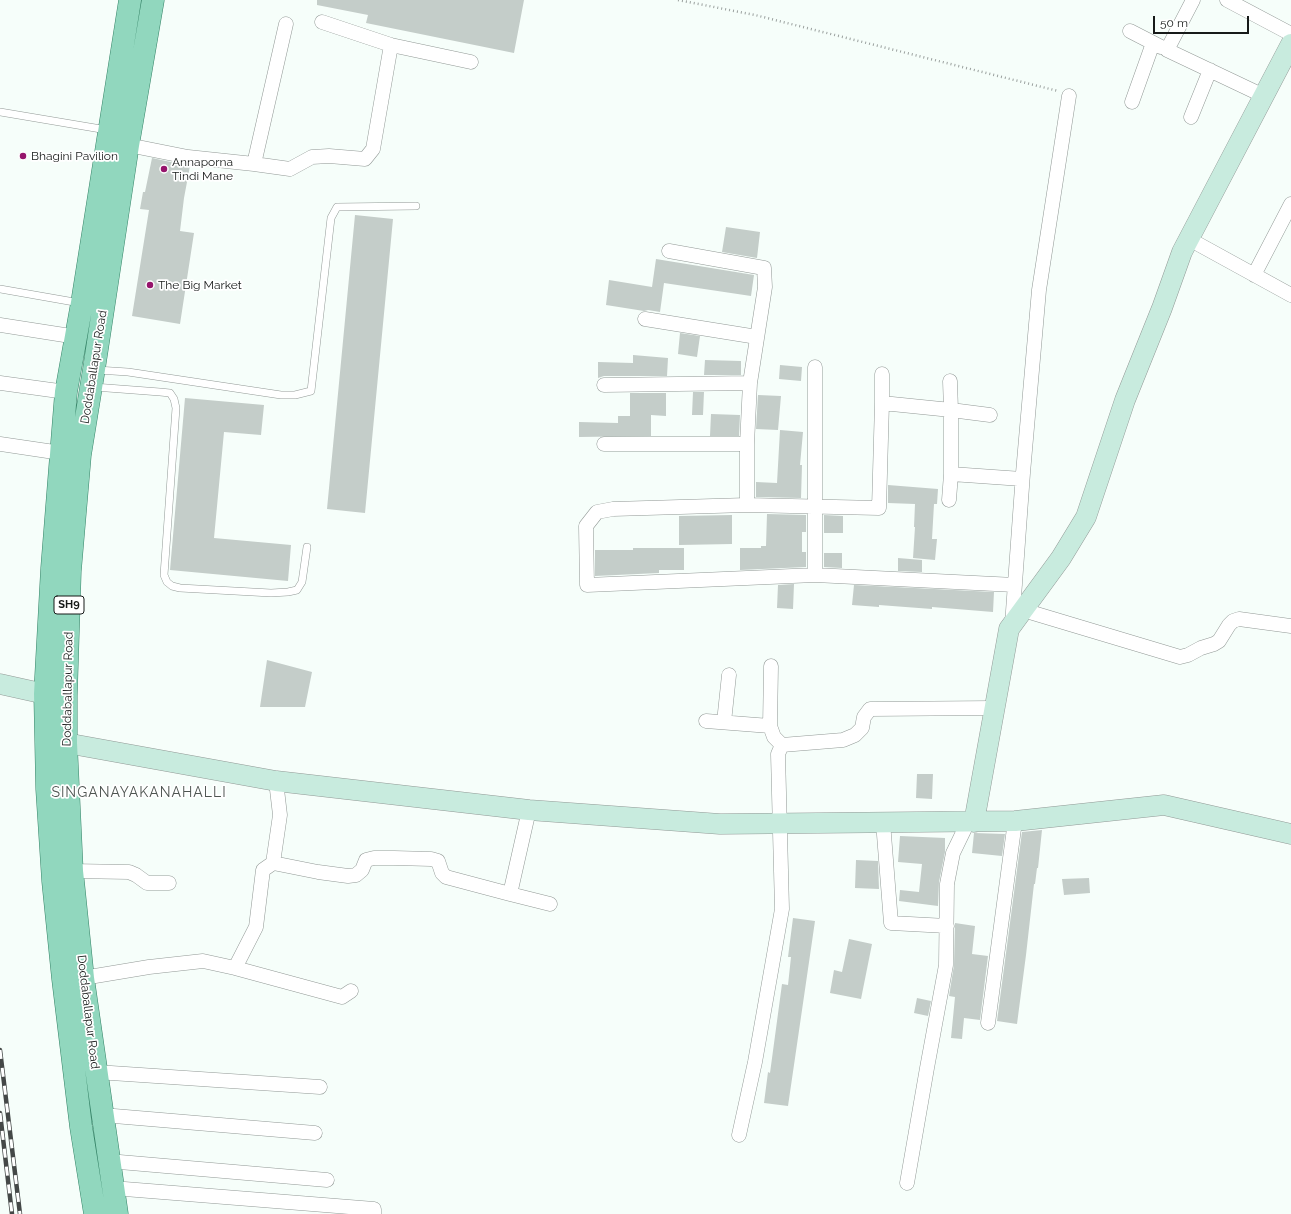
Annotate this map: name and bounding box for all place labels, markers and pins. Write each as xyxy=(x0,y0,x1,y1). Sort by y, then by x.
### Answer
place label: Bhagini Pavilion xyxy=(31,149,118,163)
marker: Bhagini Pavilion xyxy=(18,151,28,161)
place label: Annaporna Tindi Mane xyxy=(172,155,233,183)
marker: Annaporna Tindi Mane xyxy=(159,164,169,174)
place label: The Big Market xyxy=(158,278,242,292)
marker: The Big Market xyxy=(145,280,155,290)

